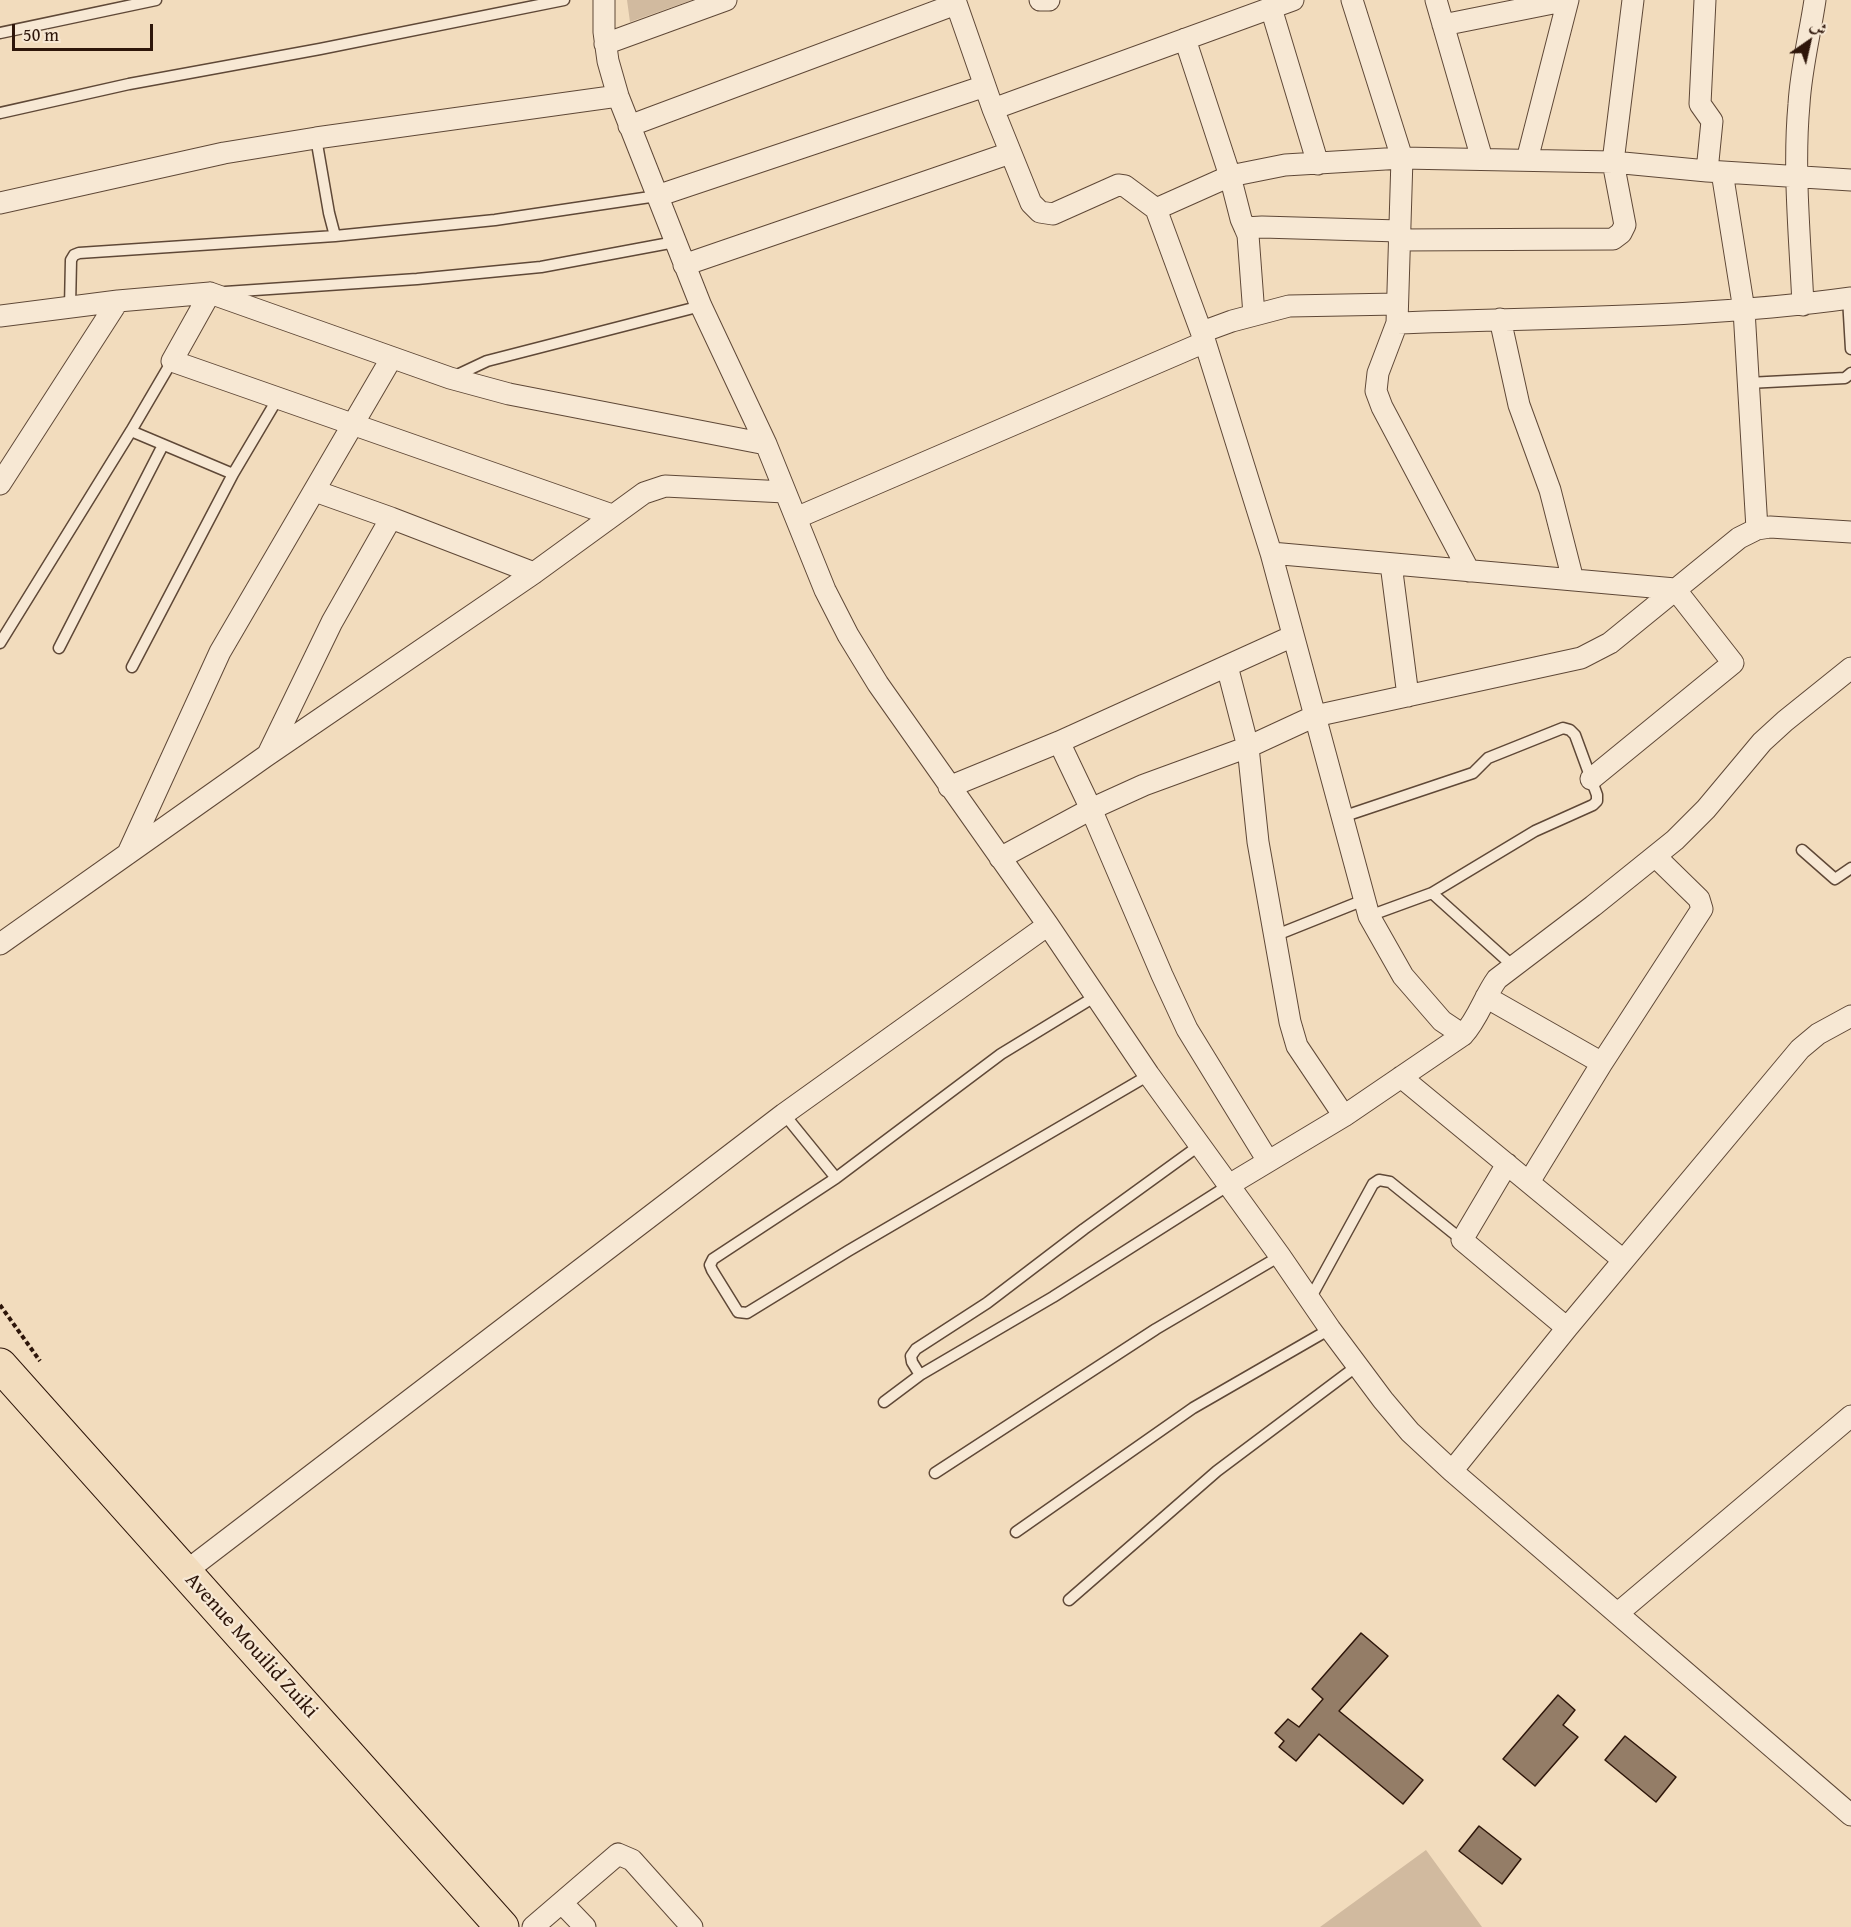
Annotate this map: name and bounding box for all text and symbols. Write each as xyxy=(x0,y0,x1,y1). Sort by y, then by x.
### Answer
scale bar xyxy=(15,12,156,50)
north arrow xyxy=(1779,12,1839,72)
text: ش xyxy=(1806,13,1832,41)
text: 50 m xyxy=(23,21,59,48)
street label: Avenue Mouilid Zuiki xyxy=(179,1568,323,1724)

